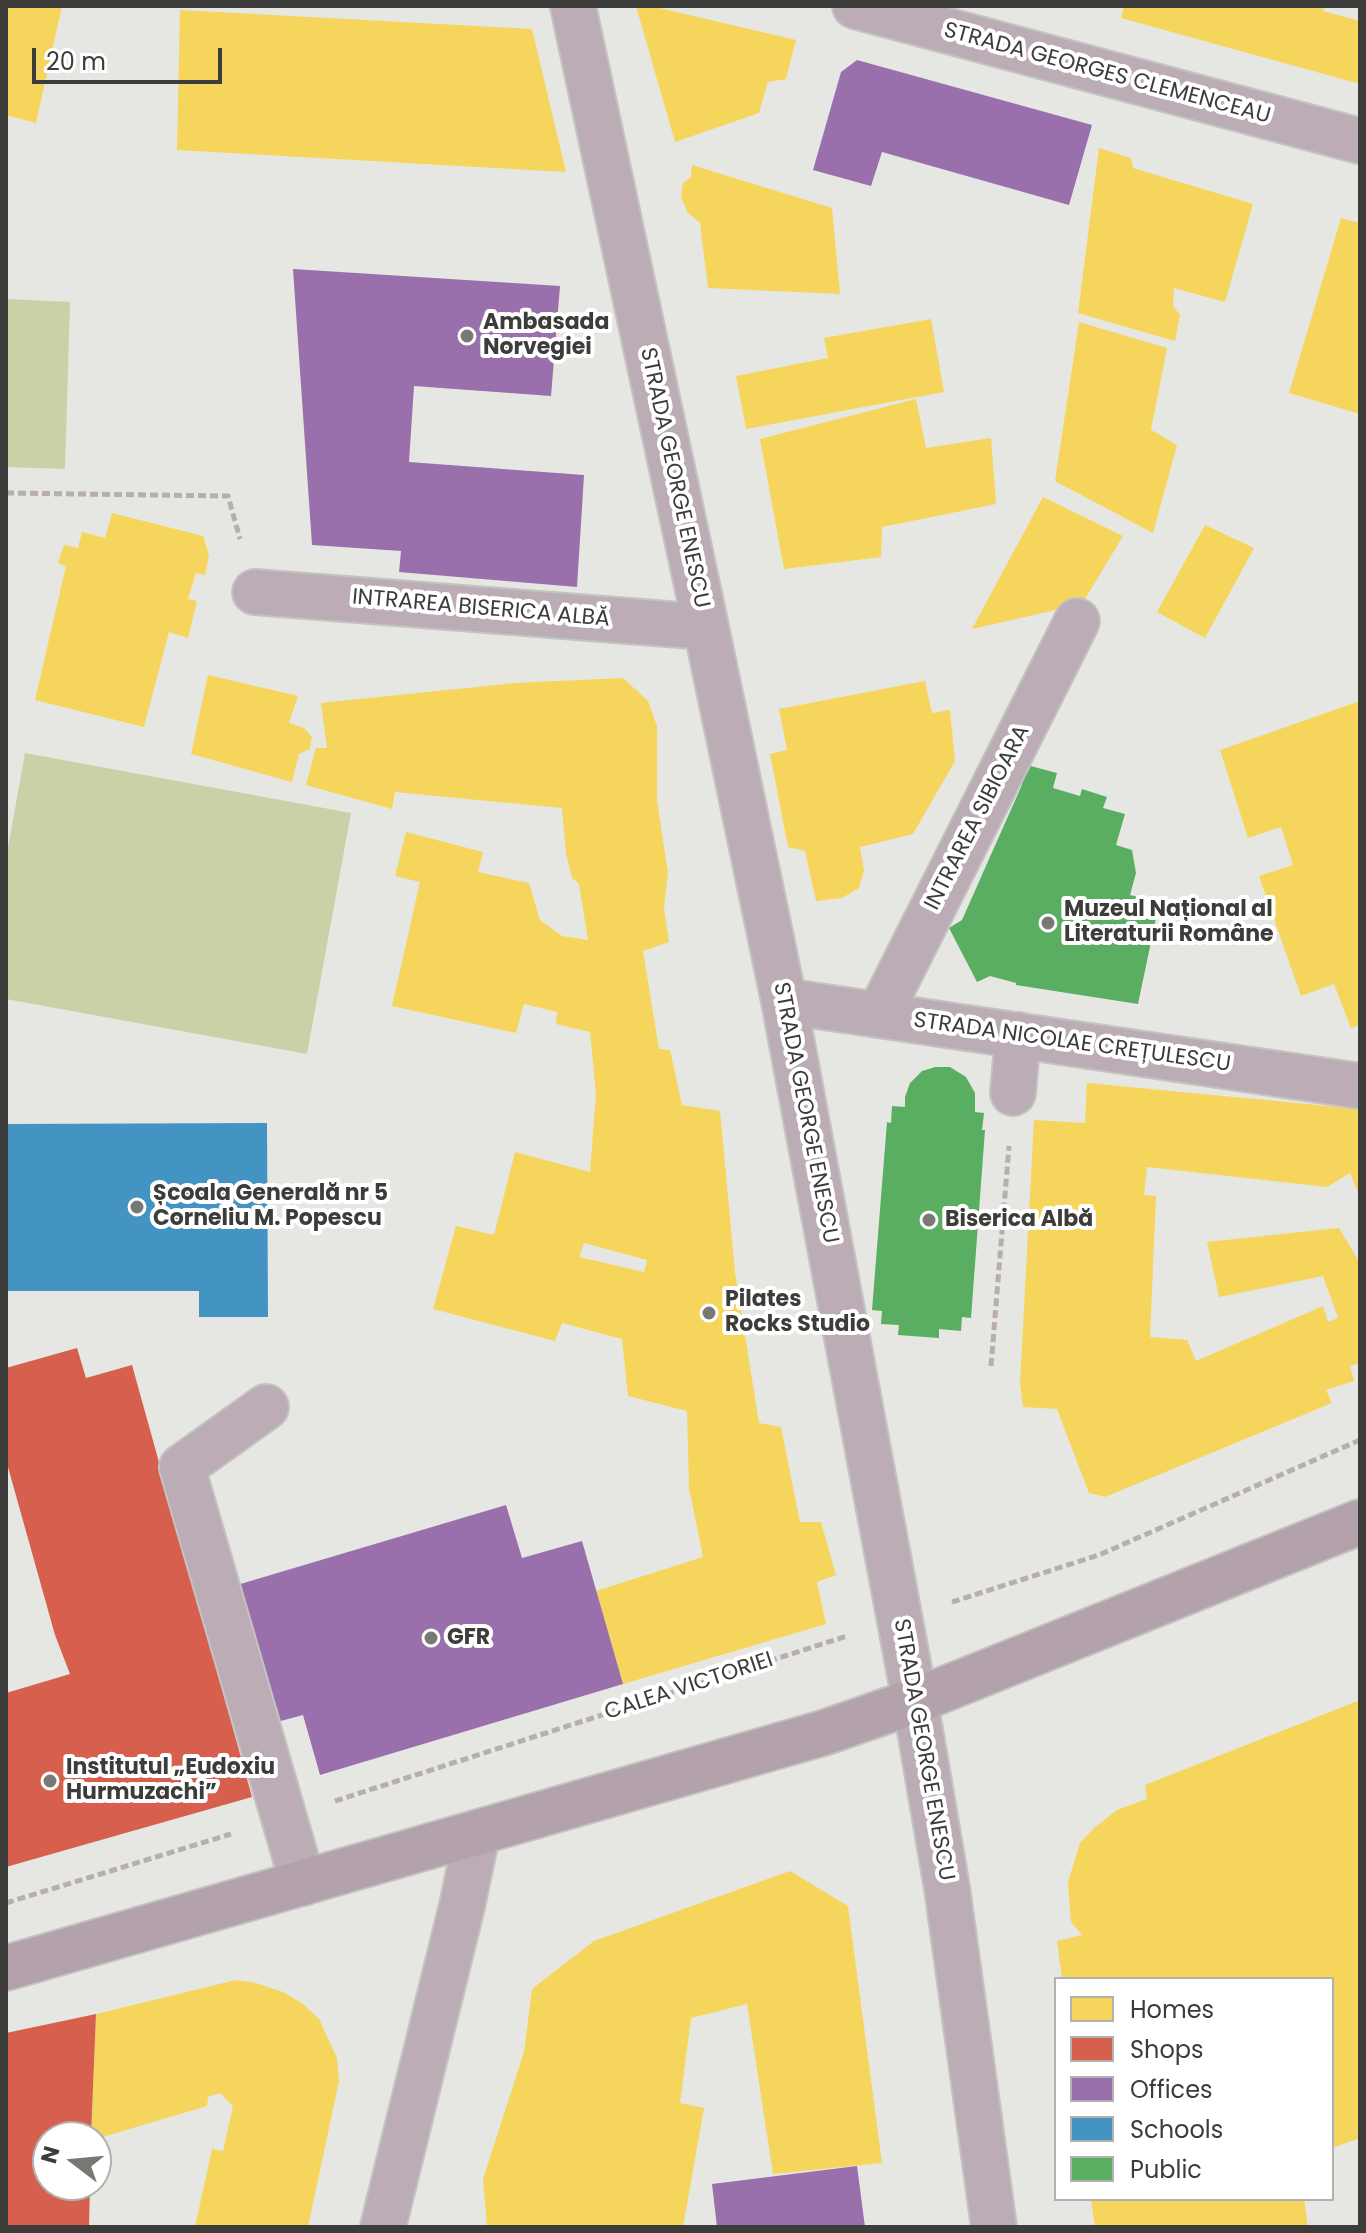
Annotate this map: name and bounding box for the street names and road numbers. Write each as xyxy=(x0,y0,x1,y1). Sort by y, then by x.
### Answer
street label: STRADA GEORGES CLEMENCEAU xyxy=(941,18,1273,130)
street label: STRADA GEORGE ENESCU xyxy=(633,345,715,611)
street label: INTRAREA BISERICA ALBĂ xyxy=(351,585,611,633)
street label: INTRAREA SIBIOARA xyxy=(920,721,1036,915)
street label: STRADA GEORGE ENESCU xyxy=(767,980,843,1246)
street label: STRADA NICOLAE CREȚULESCU xyxy=(912,1008,1232,1078)
street label: STRADA GEORGE ENESCU xyxy=(887,1617,959,1883)
street label: CALEA VICTORIEI xyxy=(602,1647,776,1727)

